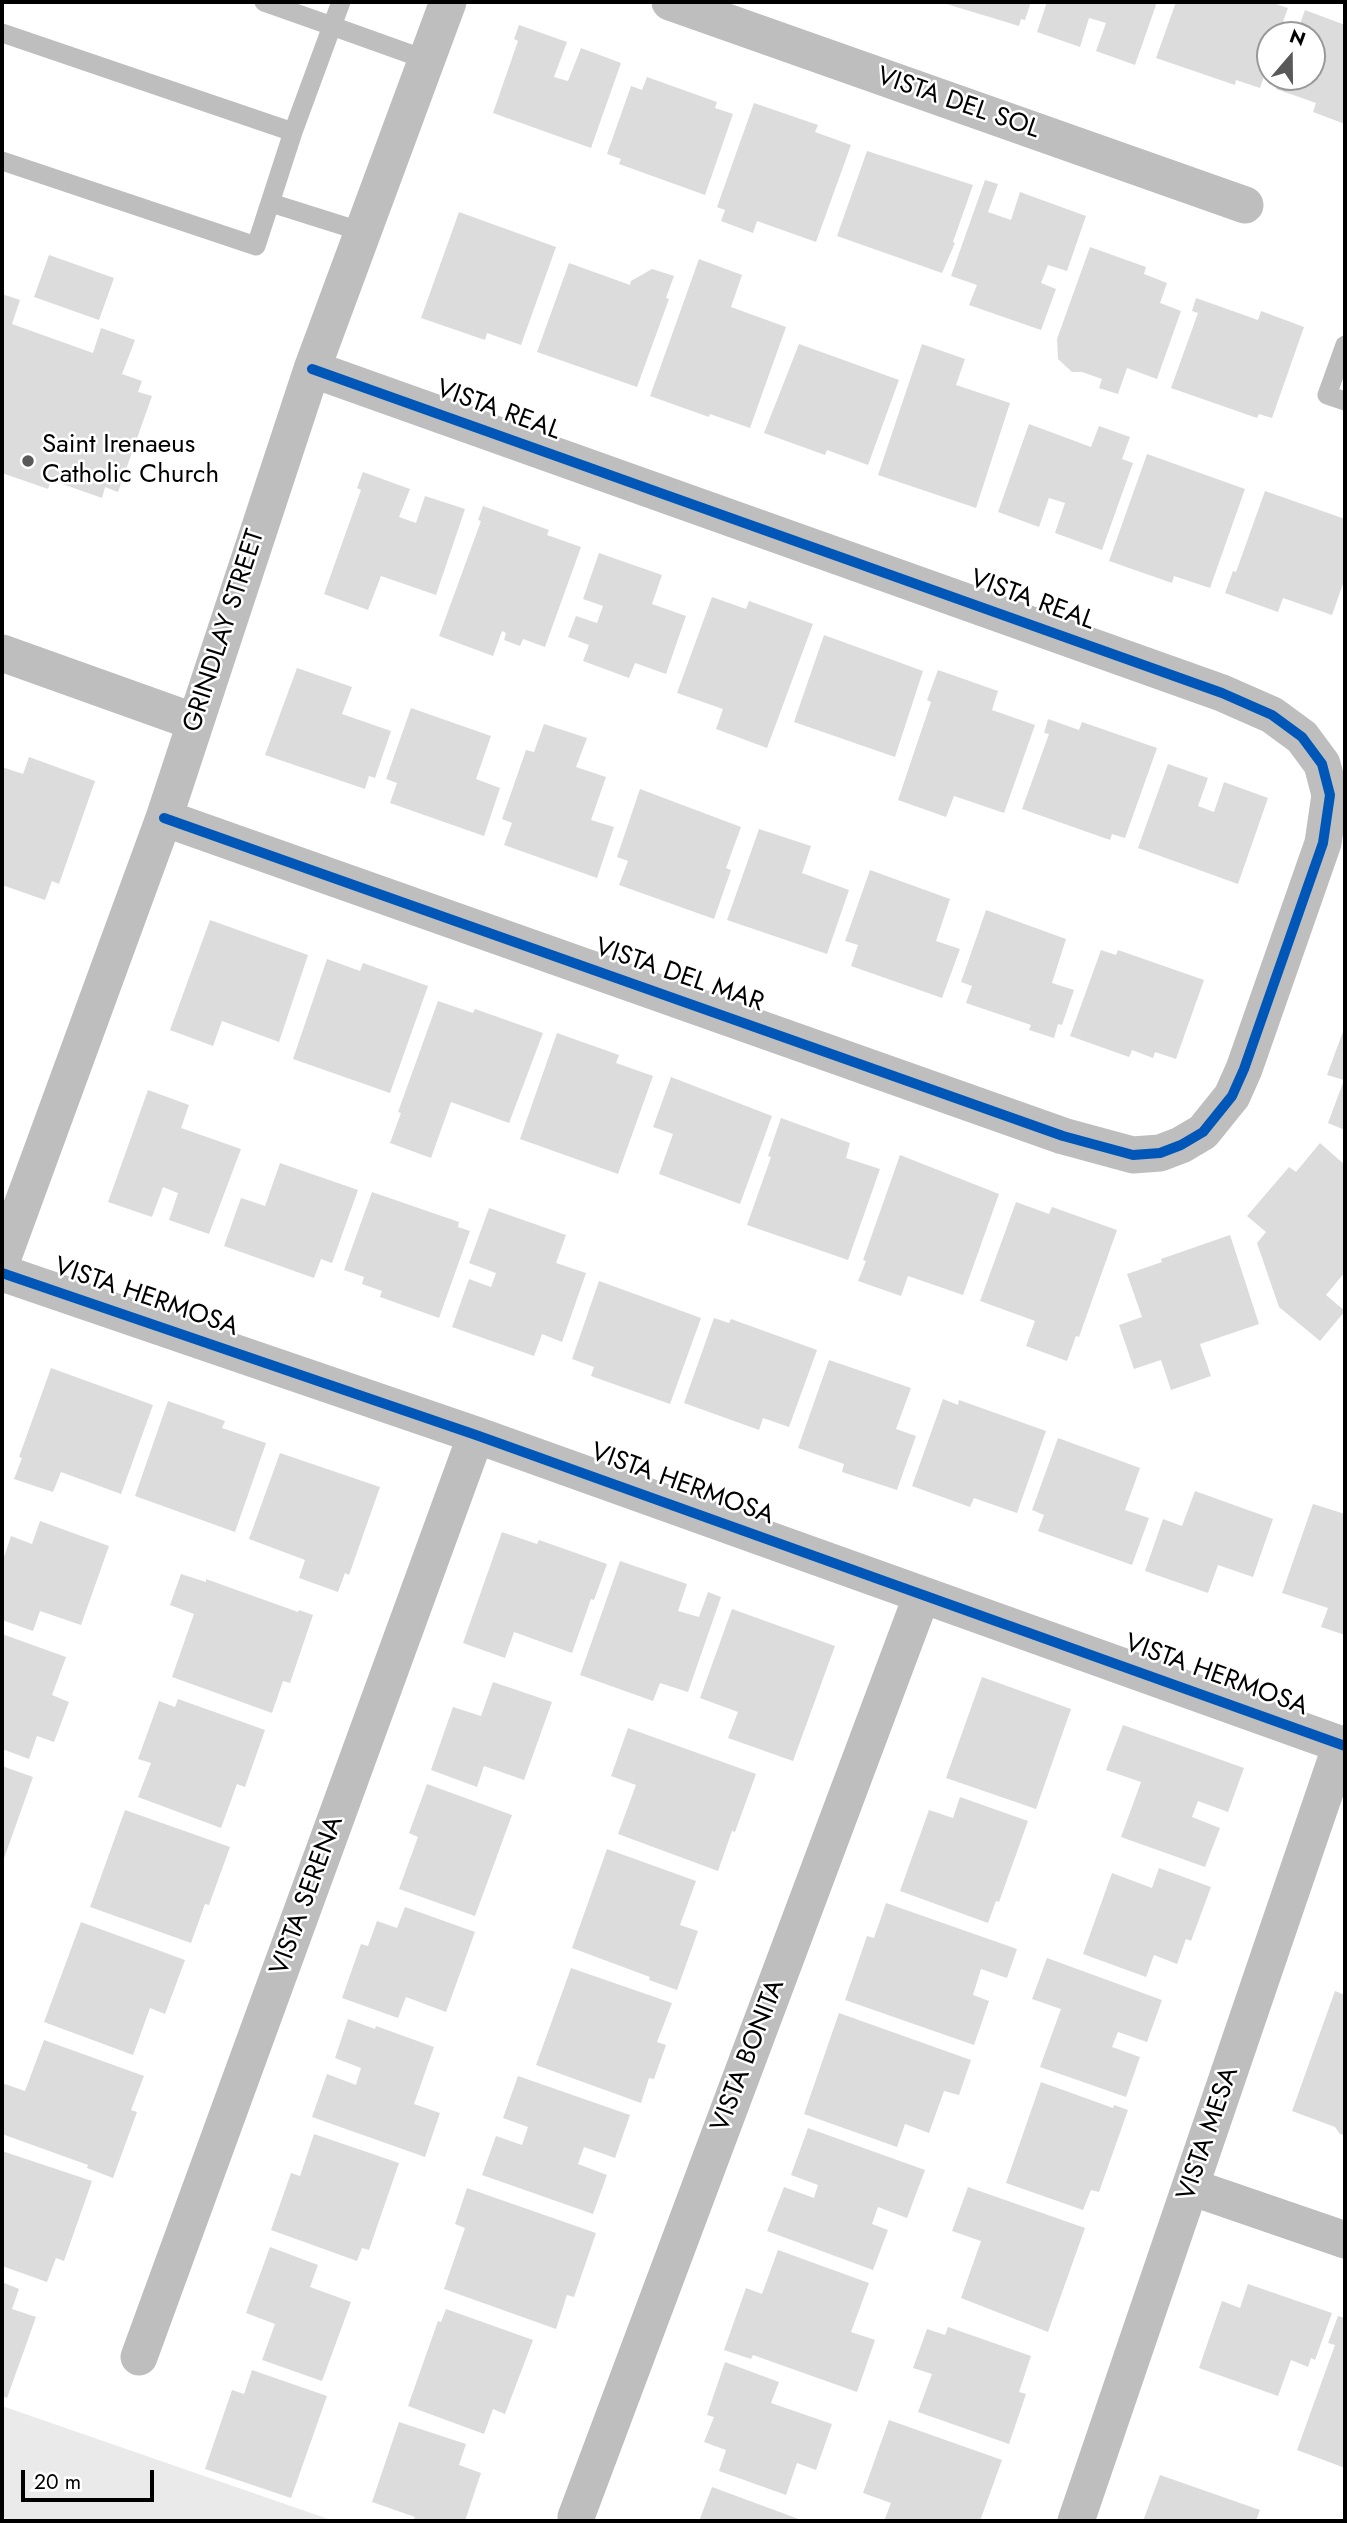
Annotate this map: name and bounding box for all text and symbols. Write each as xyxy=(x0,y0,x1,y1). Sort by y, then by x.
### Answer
north arrow xyxy=(1256,21,1326,91)
text: N xyxy=(1286,22,1309,53)
street label: VISTA DEL SOL xyxy=(872,62,1044,146)
street label: VISTA REAL xyxy=(432,374,564,448)
place label: Saint Irenaeus Catholic Church xyxy=(42,430,219,492)
marker: Saint Irenaeus Catholic Church xyxy=(20,453,36,469)
street label: GRINDLAY STREET xyxy=(178,526,272,736)
street label: VISTA REAL xyxy=(966,564,1098,638)
street label: VISTA DEL MAR xyxy=(590,933,768,1019)
street label: VISTA HERMOSA xyxy=(50,1252,242,1344)
street label: VISTA HERMOSA xyxy=(586,1437,778,1533)
street label: VISTA HERMOSA xyxy=(1120,1628,1312,1724)
street label: VISTA SERENA xyxy=(265,1812,351,1980)
street label: VISTA BONITA xyxy=(706,1976,792,2136)
street label: VISTA MESA xyxy=(1172,2063,1246,2205)
scale bar xyxy=(24,2456,158,2500)
text: 20 m xyxy=(34,2467,81,2497)

